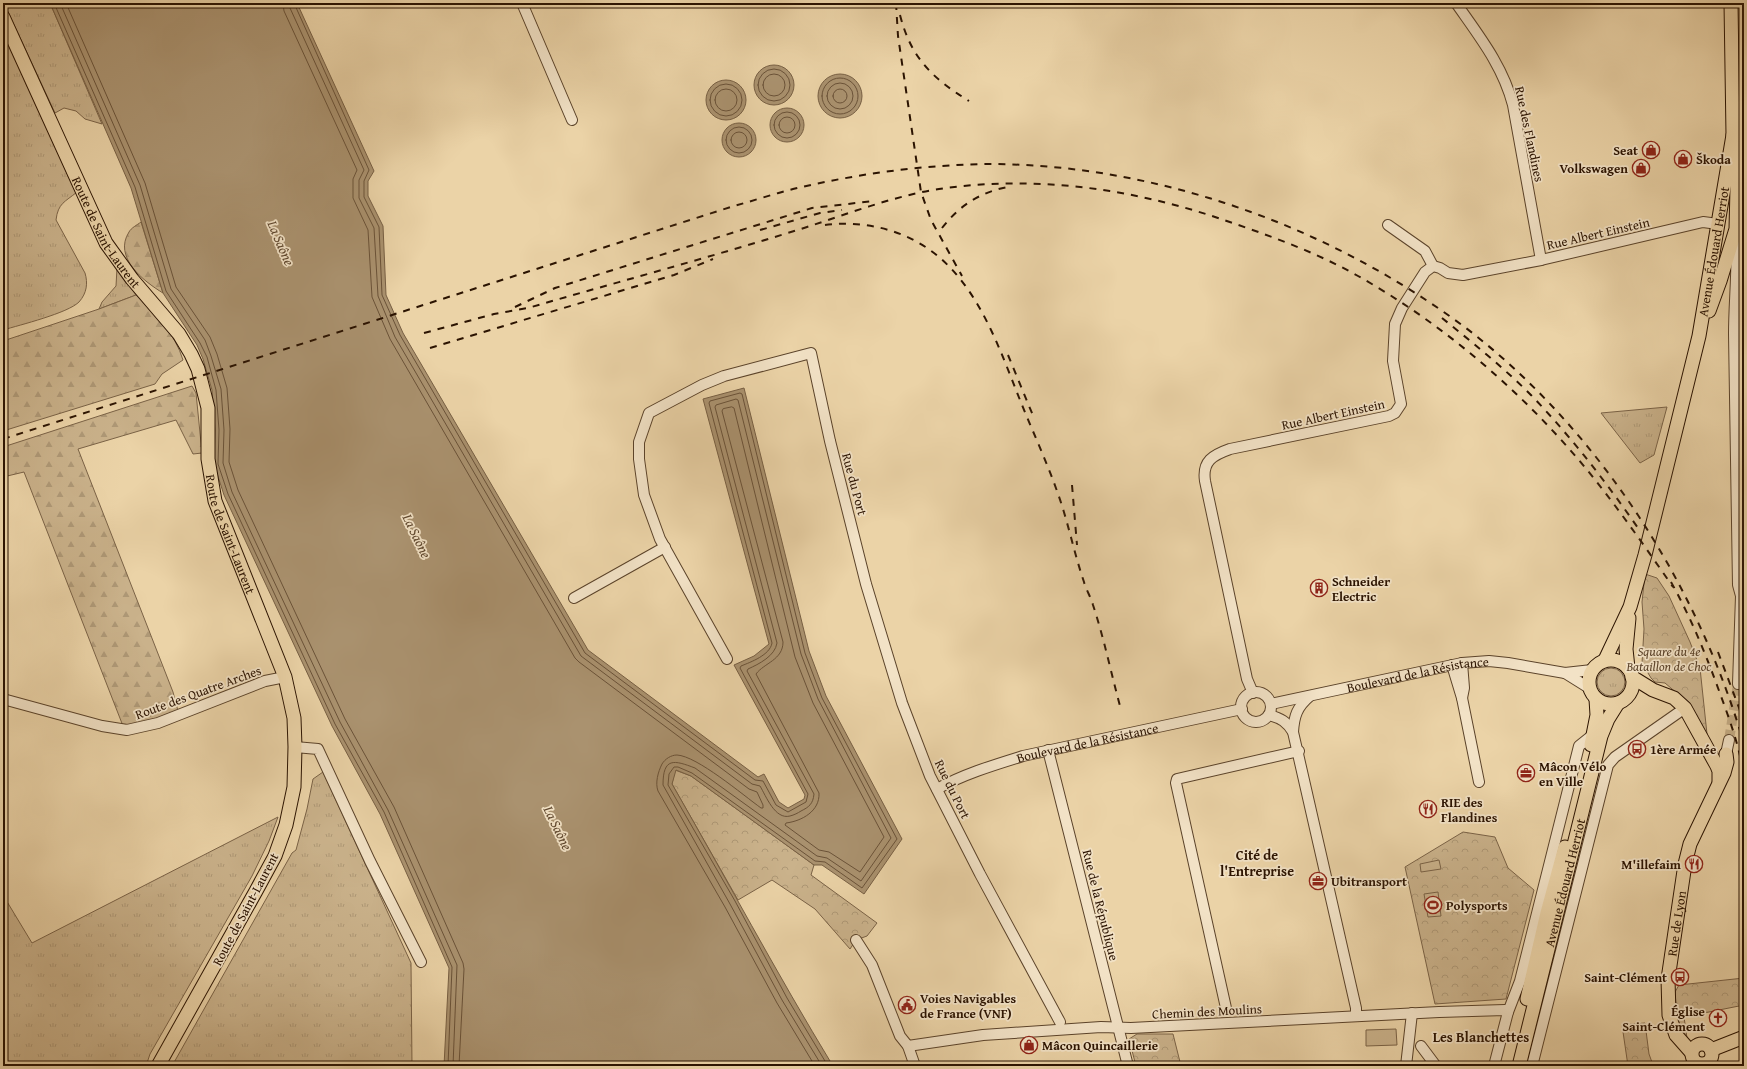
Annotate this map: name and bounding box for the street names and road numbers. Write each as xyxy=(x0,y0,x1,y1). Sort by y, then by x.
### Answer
street label: Rue des Flandines xyxy=(1510,85,1549,184)
street label: Route de Saint-Laurent xyxy=(67,173,145,293)
street label: Avenue Édouard Herriot xyxy=(1693,185,1734,318)
street label: Rue Albert Einstein xyxy=(1545,212,1652,255)
street label: Rue Albert Einstein xyxy=(1280,394,1387,435)
street label: Rue du Port xyxy=(837,451,872,518)
street label: Route de Saint-Laurent xyxy=(201,473,260,597)
street label: Boulevard de la Résistance xyxy=(1345,652,1490,697)
street label: Route des Quatre Arches xyxy=(133,661,264,724)
street label: Boulevard de la Résistance xyxy=(1014,718,1160,767)
street label: Rue du Port xyxy=(930,756,975,822)
street label: Avenue Édouard Herriot xyxy=(1540,816,1590,949)
street label: Rue de la République xyxy=(1078,848,1123,963)
street label: Route de Saint-Laurent xyxy=(208,849,284,969)
street label: Rue de Lyon xyxy=(1662,889,1691,958)
street label: Chemin des Moulins xyxy=(1152,999,1262,1024)

